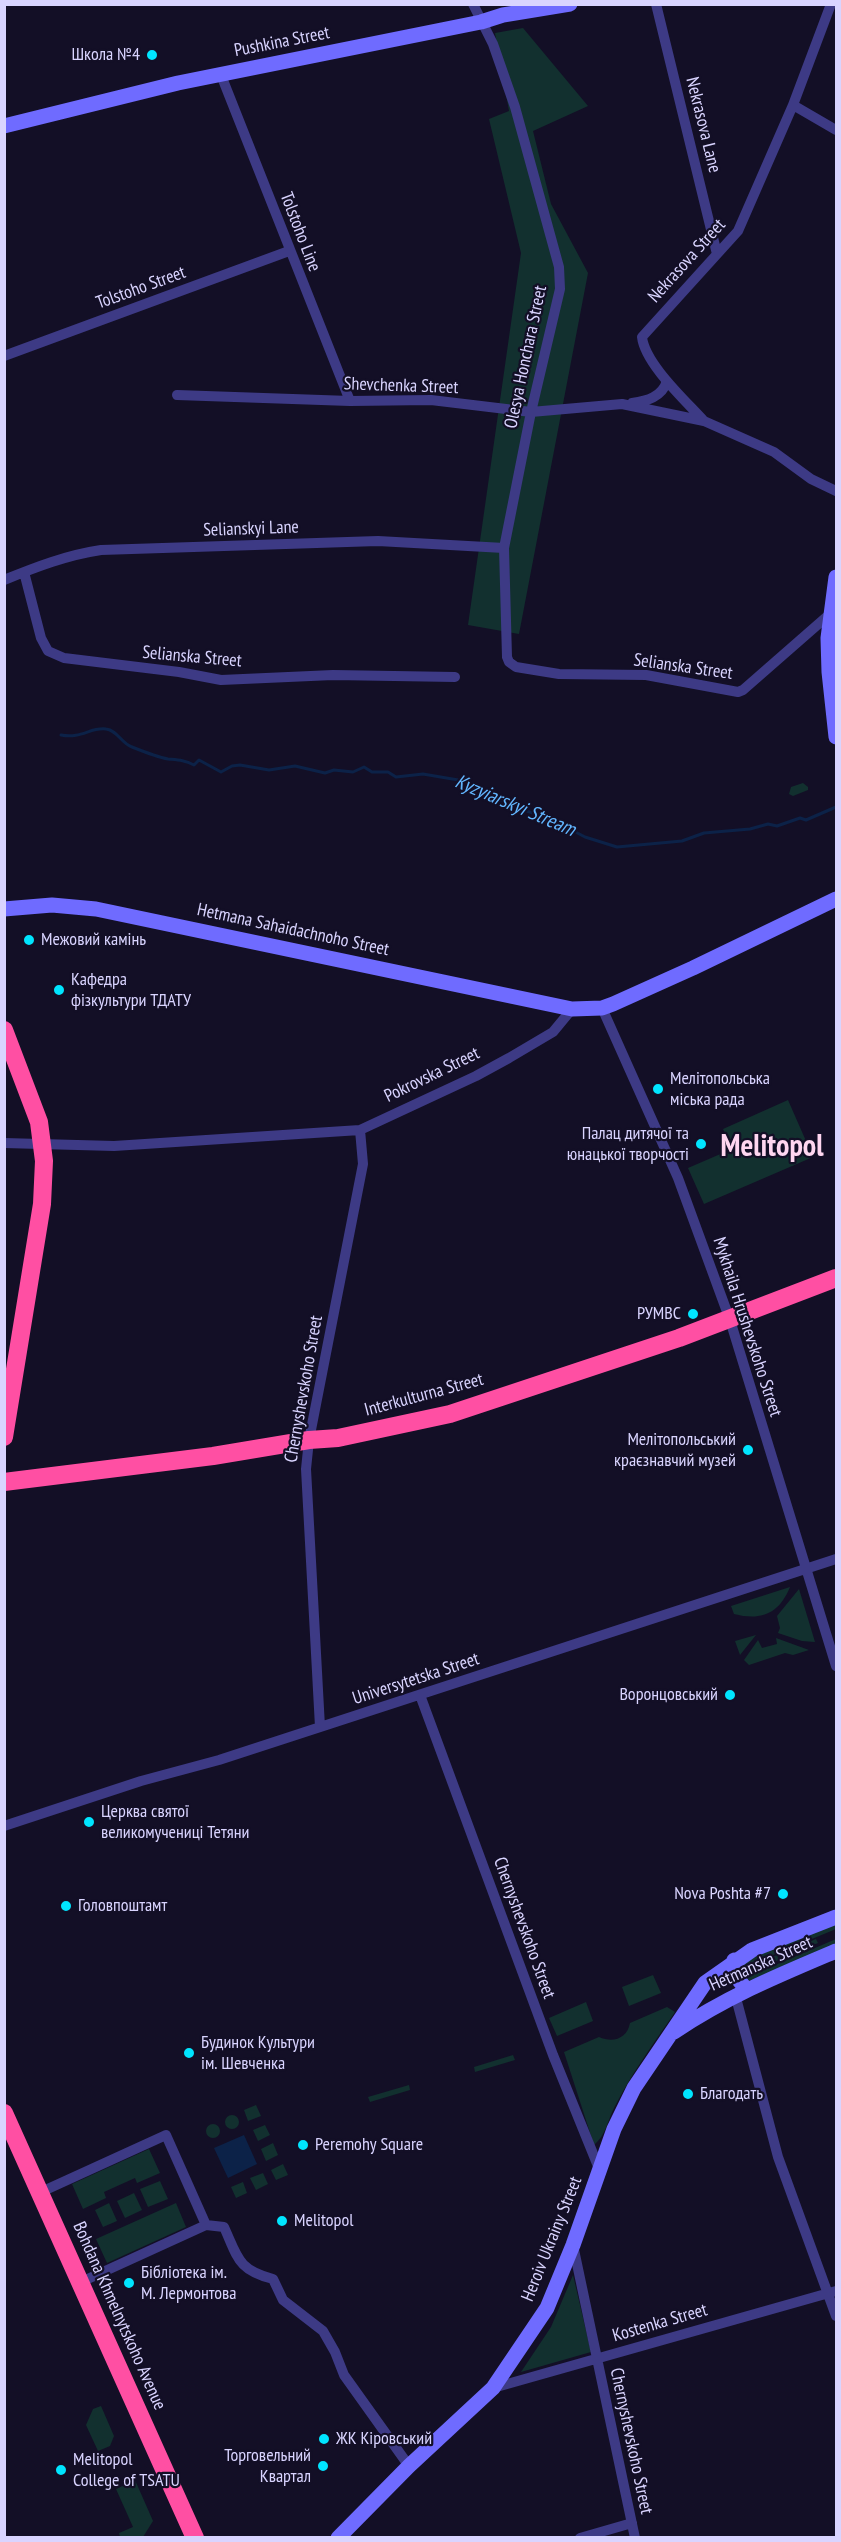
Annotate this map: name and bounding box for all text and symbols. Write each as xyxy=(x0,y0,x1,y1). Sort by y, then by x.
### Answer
street label: Pushkina Street xyxy=(233,22,331,62)
place label: Школа №4 xyxy=(72,44,140,66)
marker: Школа №4 xyxy=(145,48,159,62)
street label: Nekrasova Lane xyxy=(681,75,725,175)
street label: Tolstoho Line xyxy=(275,189,325,275)
street label: Nekrasova Street xyxy=(644,215,730,307)
street label: Tolstoho Street xyxy=(93,262,189,314)
street label: Olesya Honchara Street xyxy=(500,284,552,430)
street label: Shevchenka Street xyxy=(343,373,459,399)
street label: Selianskyi Lane xyxy=(203,517,299,541)
street label: Selianska Street xyxy=(141,642,243,672)
street label: Selianska Street xyxy=(632,649,734,685)
water label: Kyzyiarskyi Stream xyxy=(451,770,579,842)
street label: Hetmana Sahaidachnoho Street xyxy=(195,899,391,961)
place label: Межовий камінь xyxy=(41,929,146,951)
marker: Межовий камінь xyxy=(22,933,36,947)
place label: Кафедра фізкультури ТДАТУ xyxy=(71,969,191,1012)
marker: Кафедра фізкультури ТДАТУ xyxy=(52,983,66,997)
street label: Pokrovska Street xyxy=(381,1043,483,1107)
place label: Мелітопольська міська рада xyxy=(670,1068,770,1110)
marker: Мелітопольська міська рада xyxy=(651,1082,665,1096)
place label: Палац дитячої та юнацької творчості xyxy=(567,1123,689,1166)
district label: Melitopol xyxy=(721,1129,823,1165)
marker: Палац дитячої та юнацької творчості xyxy=(694,1137,708,1151)
street label: Mykhaila Hrushevskoho Street xyxy=(708,1235,786,1419)
place label: РУМВC xyxy=(637,1303,681,1325)
marker: РУМВC xyxy=(686,1307,700,1321)
street label: Chernyshevskoho Street xyxy=(280,1314,328,1464)
street label: Interkulturna Street xyxy=(362,1369,486,1421)
place label: Мелітопольський краєзнавчий музей xyxy=(614,1429,736,1472)
marker: Мелітопольський краєзнавчий музей xyxy=(741,1443,755,1457)
street label: Universytetska Street xyxy=(350,1648,482,1710)
place label: Воронцовський xyxy=(619,1684,718,1706)
marker: Воронцовський xyxy=(723,1688,737,1702)
place label: Церква святої великомучениці Тетяни xyxy=(101,1801,249,1844)
marker: Церква святої великомучениці Тетяни xyxy=(82,1815,96,1829)
street label: Chernyshevskoho Street xyxy=(488,1854,560,2002)
place label: Nova Poshta #7 xyxy=(674,1883,771,1905)
marker: Nova Poshta #7 xyxy=(776,1887,790,1901)
place label: Головпоштамт xyxy=(78,1895,167,1917)
marker: Головпоштамт xyxy=(59,1899,73,1913)
street label: Hetmanska Street xyxy=(706,1932,816,1996)
place label: Будинок Культури ім. Шевченка xyxy=(201,2032,315,2074)
marker: Будинок Культури ім. Шевченка xyxy=(182,2046,196,2060)
place label: Благодать xyxy=(700,2083,763,2105)
marker: Благодать xyxy=(681,2087,695,2101)
place label: Peremohy Square xyxy=(315,2134,423,2156)
marker: Peremohy Square xyxy=(296,2138,310,2152)
street label: Heroiv Ukrainy Street xyxy=(517,2173,587,2305)
place label: Melitopol xyxy=(294,2210,353,2232)
marker: Melitopol xyxy=(275,2214,289,2228)
street label: Bohdana Khmelnytskoho Avenue xyxy=(68,2219,170,2413)
place label: Бібліотека ім. М. Лермонтова xyxy=(141,2262,237,2304)
marker: Бібліотека ім. М. Лермонтова xyxy=(122,2276,136,2290)
street label: Kostenka Street xyxy=(610,2299,710,2347)
street label: Chernyshevskoho Street xyxy=(605,2366,657,2516)
place label: ЖК Кіровський xyxy=(336,2428,432,2450)
marker: ЖК Кіровський xyxy=(317,2432,331,2446)
place label: Торговельний Квартал xyxy=(224,2445,311,2488)
place label: Melitopol College of TSATU xyxy=(73,2449,180,2492)
marker: Торговельний Квартал xyxy=(316,2459,330,2473)
marker: Melitopol College of TSATU xyxy=(54,2463,68,2477)

